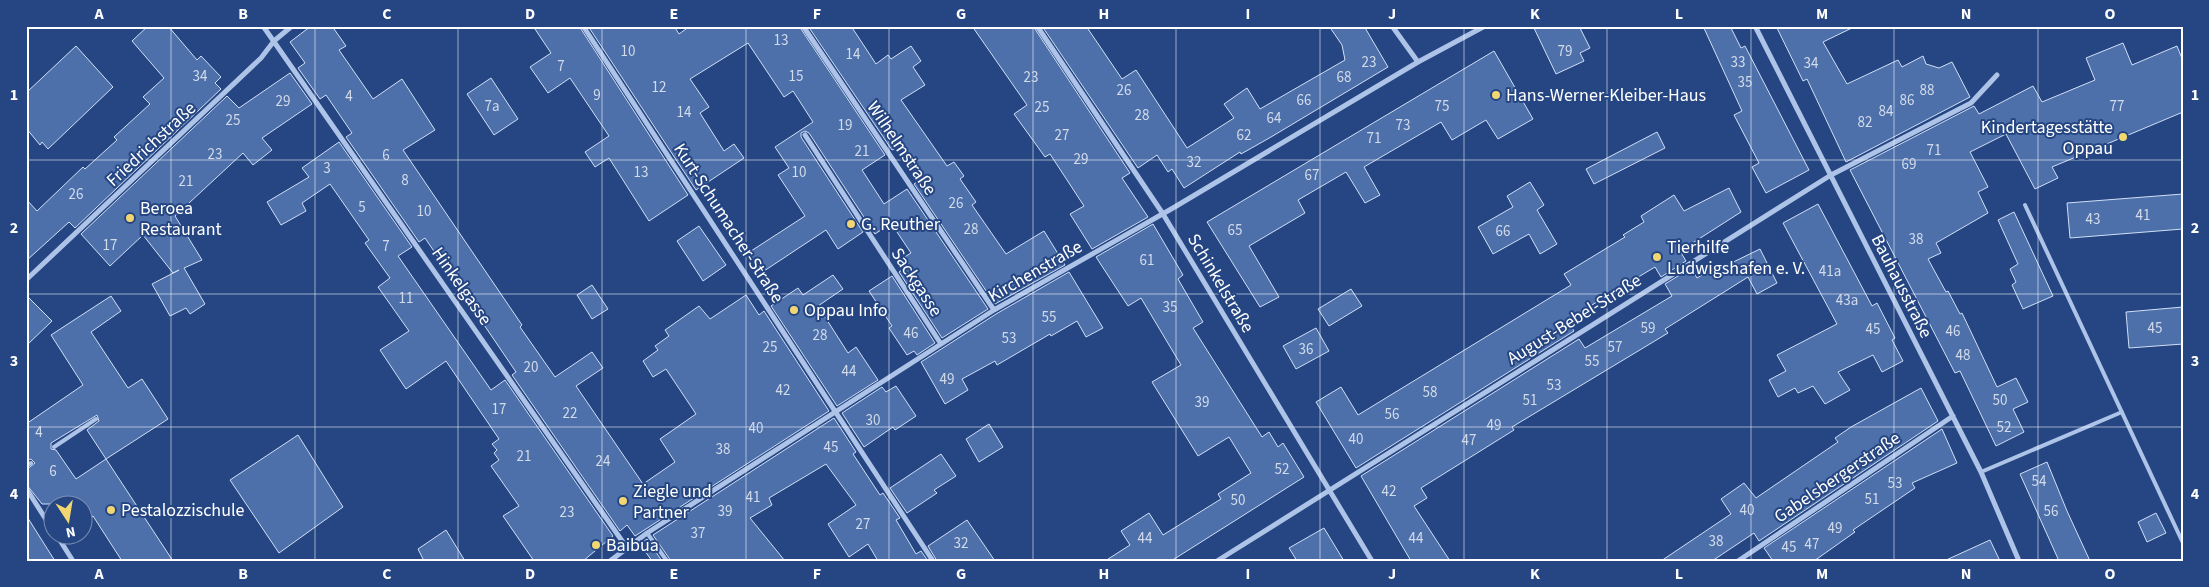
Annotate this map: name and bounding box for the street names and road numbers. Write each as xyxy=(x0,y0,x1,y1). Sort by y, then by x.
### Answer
street label: Friedrichstraße xyxy=(101,96,202,192)
street label: Wilhelmstraße xyxy=(861,96,942,200)
street label: Kurt-Schumacher-Straße xyxy=(667,138,790,308)
street label: Schinkelstraße xyxy=(1181,229,1260,338)
street label: Bauhausstraße xyxy=(1865,230,1938,342)
street label: Kirchenstraße xyxy=(983,234,1087,309)
street label: Hinkelgasse xyxy=(426,242,498,330)
street label: Sackgasse xyxy=(885,243,948,322)
street label: August-Bebel-Straße xyxy=(1502,268,1646,371)
street label: Gabelsbergerstraße xyxy=(1769,426,1905,529)

